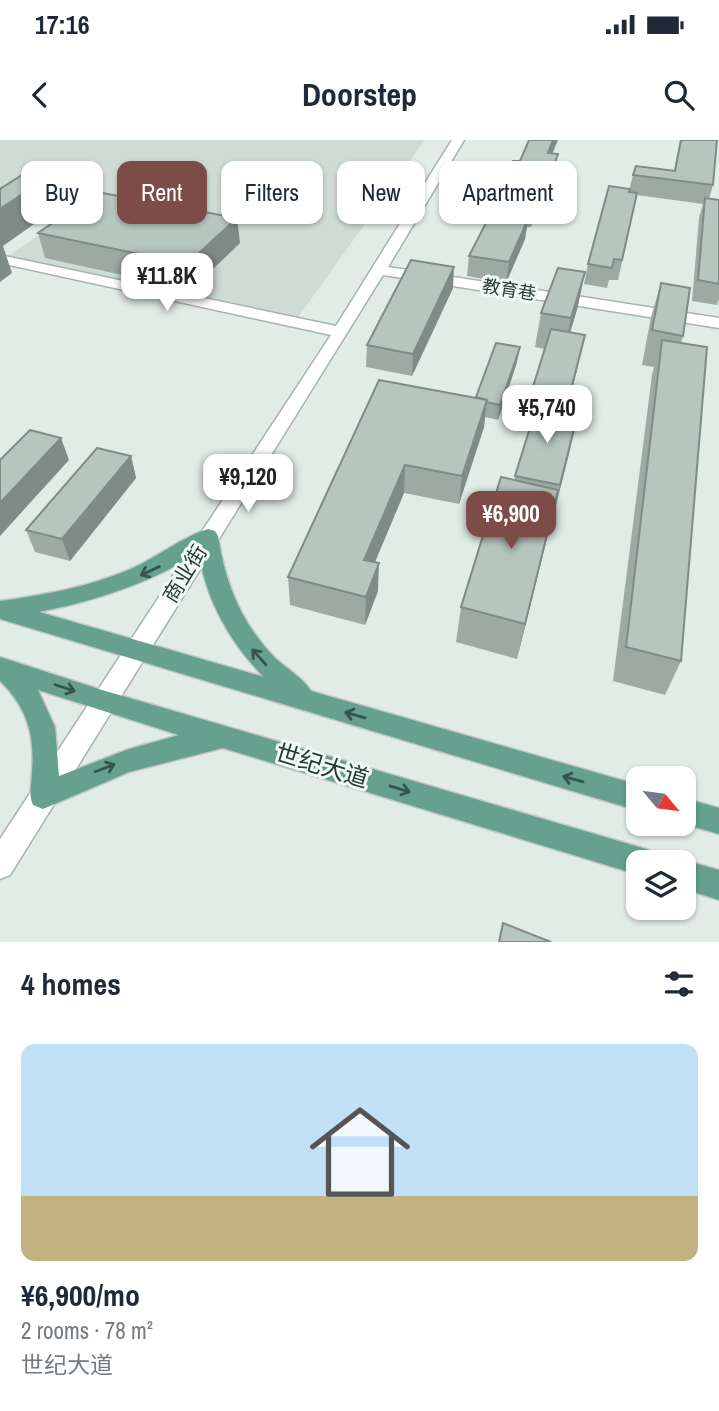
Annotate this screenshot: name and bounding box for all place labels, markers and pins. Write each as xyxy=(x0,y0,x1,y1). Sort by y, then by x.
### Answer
pin: ¥11.8K xyxy=(110,254,224,313)
pin: ¥5,740 xyxy=(490,386,604,445)
pin: ¥9,120 xyxy=(191,454,305,514)
pin: ¥6,900 xyxy=(454,492,568,551)

